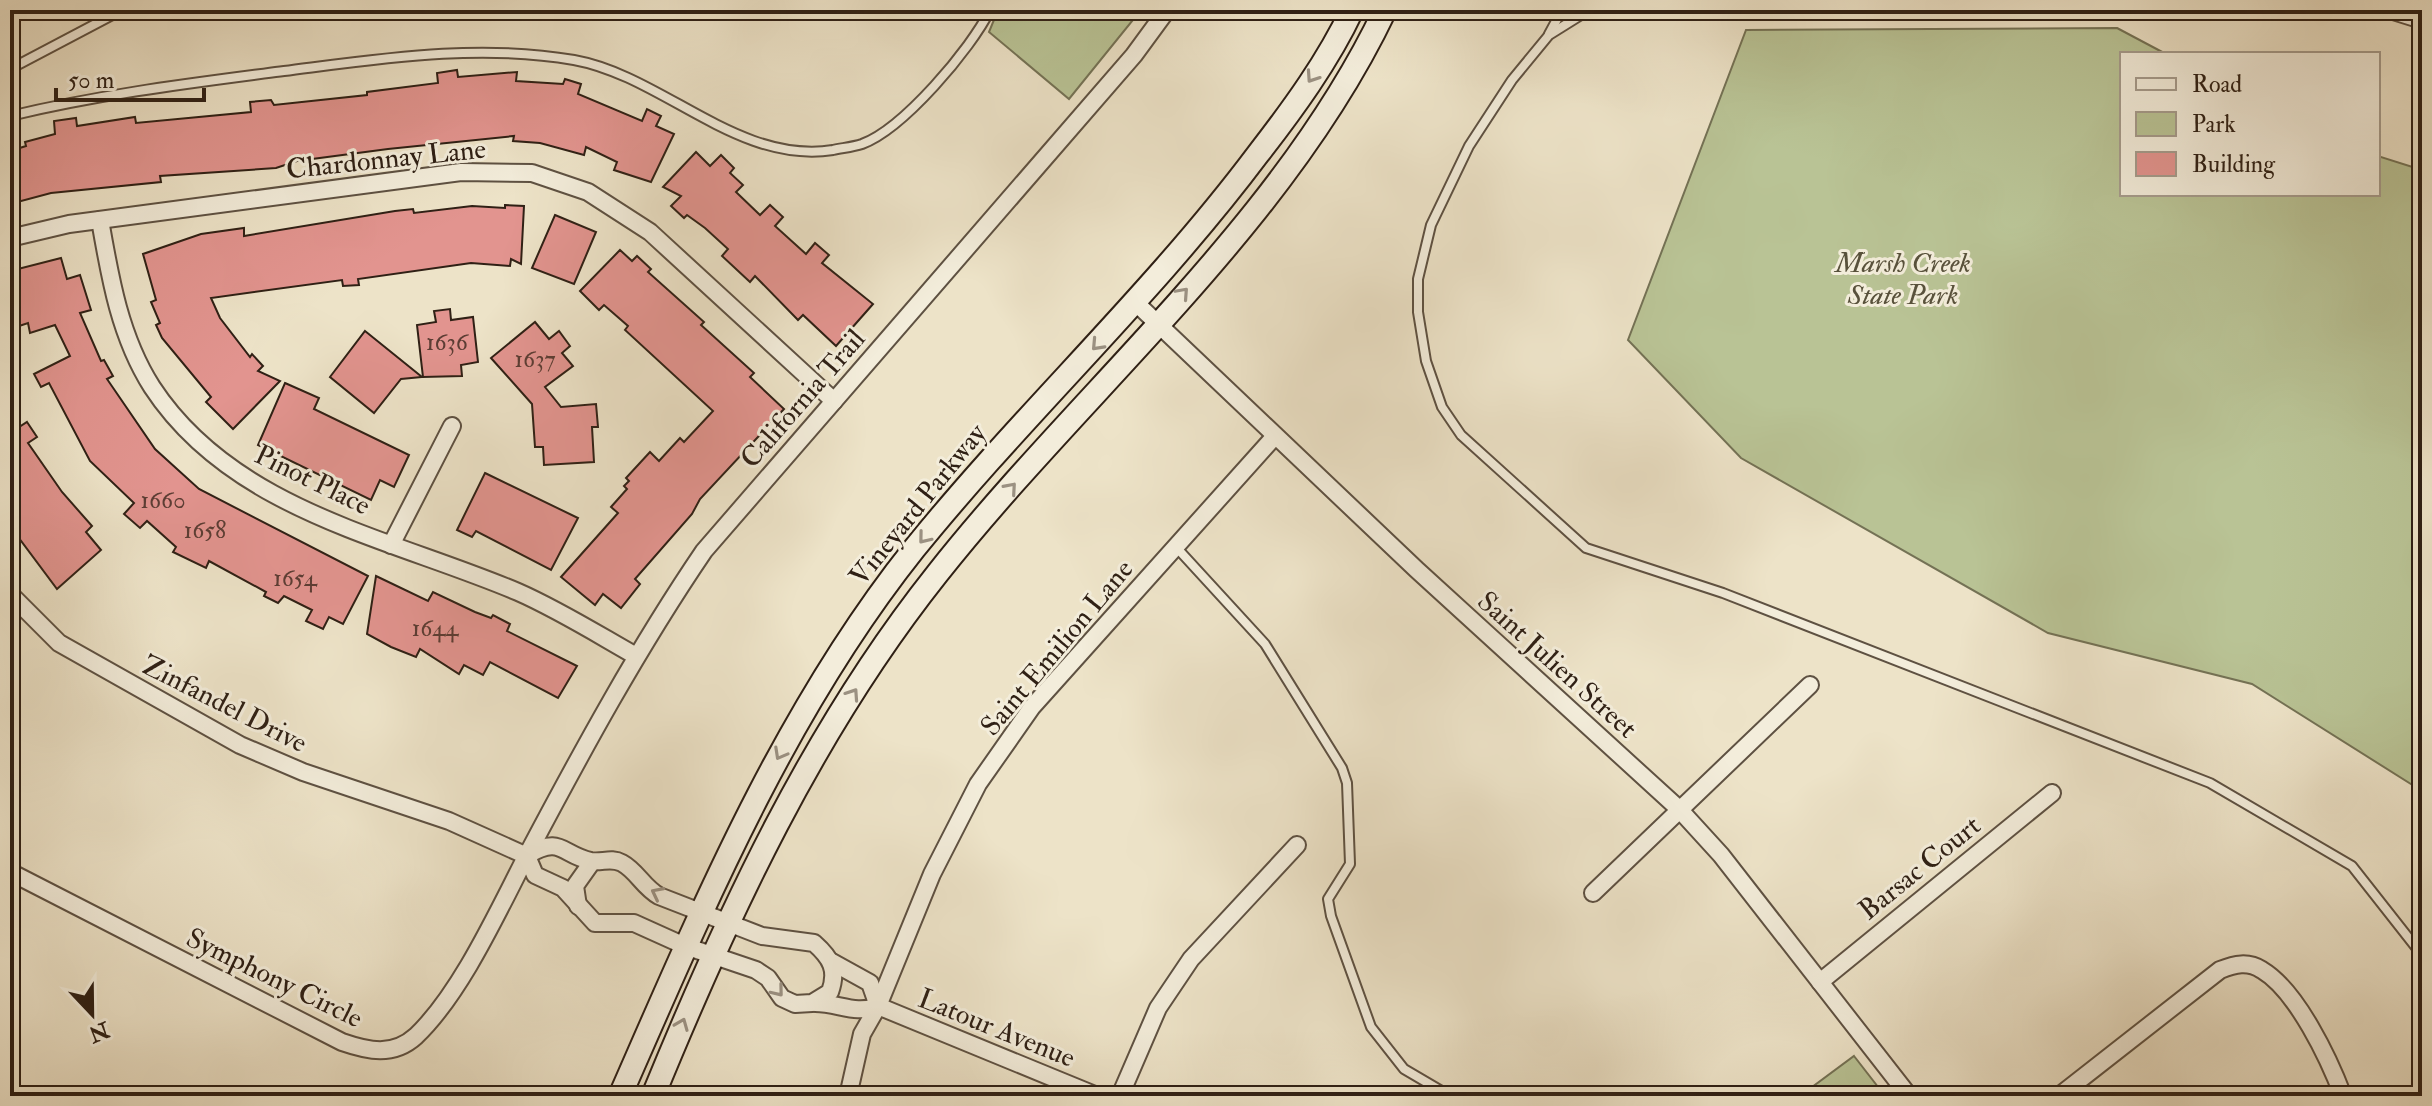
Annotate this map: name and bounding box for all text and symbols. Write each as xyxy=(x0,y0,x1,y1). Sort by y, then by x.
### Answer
scale bar xyxy=(56,52,204,102)
legend xyxy=(2120,52,2380,196)
text: 50 m xyxy=(68,65,115,96)
one-way arrow xyxy=(1307,68,1322,82)
text: Road xyxy=(2192,69,2242,100)
text: Park xyxy=(2192,109,2236,140)
street label: Chardonnay Lane xyxy=(285,132,488,187)
text: Building xyxy=(2192,149,2276,180)
park label: Marsh Creek State Park xyxy=(1833,246,1971,313)
one-way arrow xyxy=(1174,288,1188,303)
street label: California Trail xyxy=(733,322,873,476)
house number: 1636 xyxy=(426,327,470,358)
one-way arrow xyxy=(1093,335,1107,350)
house number: 1637 xyxy=(515,344,555,375)
street label: Vineyard Parkway xyxy=(842,416,995,593)
street label: Pinot Place xyxy=(249,437,376,524)
one-way arrow xyxy=(1001,483,1016,498)
house number: 1660 xyxy=(141,485,185,516)
house number: 1658 xyxy=(184,515,226,546)
one-way arrow xyxy=(919,529,933,544)
street label: Saint Emilion Lane xyxy=(973,552,1141,743)
house number: 1654 xyxy=(273,563,318,594)
street label: Saint Julien Street xyxy=(1470,584,1644,746)
house number: 1644 xyxy=(412,613,459,644)
street label: Zinfandel Drive xyxy=(136,648,313,761)
one-way arrow xyxy=(843,688,858,703)
one-way arrow xyxy=(774,745,790,760)
street label: Barsac Court xyxy=(1852,808,1988,928)
one-way arrow xyxy=(650,887,665,902)
street label: Symphony Circle xyxy=(180,921,369,1036)
north arrow xyxy=(52,974,132,1054)
street label: Latour Avenue xyxy=(913,981,1080,1076)
one-way arrow xyxy=(768,982,783,996)
text: N xyxy=(84,1015,114,1048)
one-way arrow xyxy=(673,1018,689,1032)

